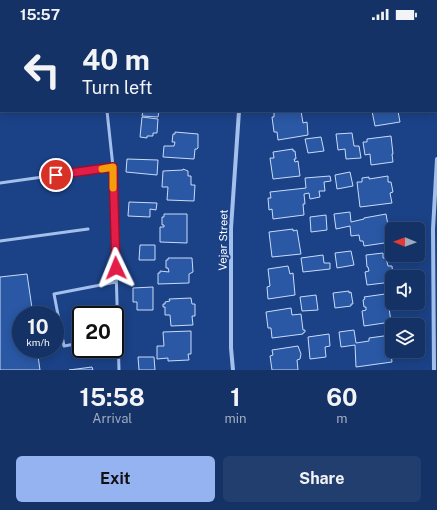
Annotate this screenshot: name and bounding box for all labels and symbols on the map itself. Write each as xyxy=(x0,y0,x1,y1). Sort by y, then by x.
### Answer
pin xyxy=(39,158,73,192)
street label: Vejar Street xyxy=(216,209,230,271)
north arrow xyxy=(385,222,425,262)
position arrow xyxy=(95,247,137,289)
speed limit sign: 20 xyxy=(72,306,124,358)

